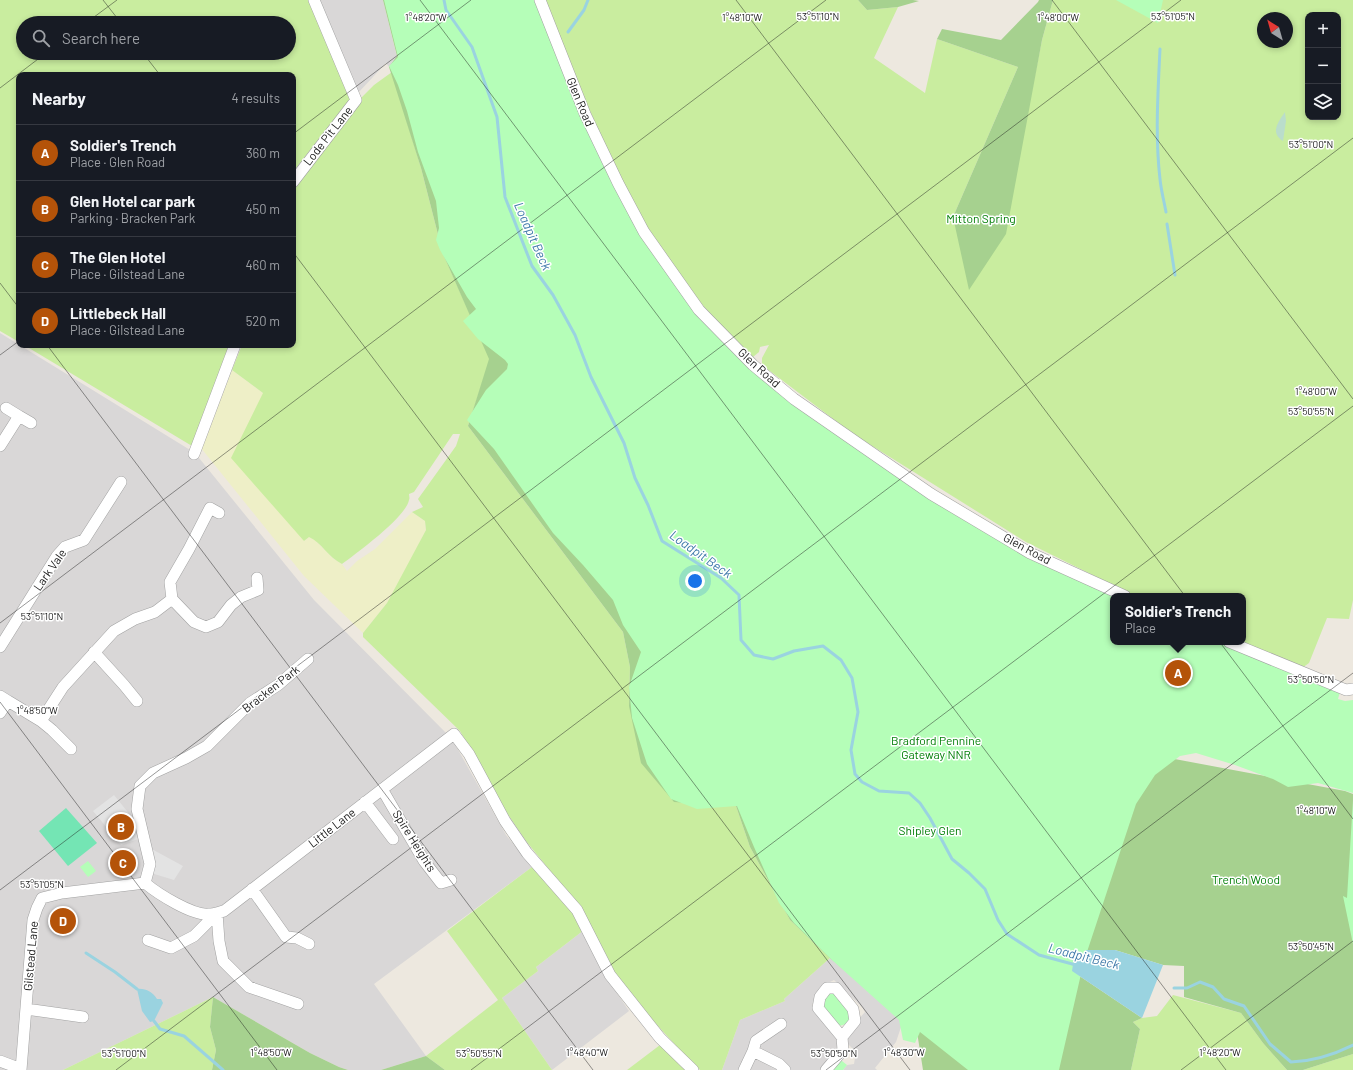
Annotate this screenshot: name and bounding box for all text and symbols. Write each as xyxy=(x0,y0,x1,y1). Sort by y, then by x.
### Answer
text: 53°51'10"N xyxy=(797,10,839,22)
text: 53°51'05"N xyxy=(1151,10,1195,22)
text: 1°48'20"W xyxy=(405,11,447,23)
text: 1°48'10"W xyxy=(722,11,762,23)
text: 1°48'00"W xyxy=(1037,11,1079,23)
north arrow xyxy=(1257,12,1293,48)
map controls xyxy=(1305,12,1341,120)
button: + xyxy=(1305,12,1341,48)
search box xyxy=(16,16,296,60)
icon: search xyxy=(30,27,52,49)
text: Search here xyxy=(62,29,140,47)
button: − xyxy=(1305,48,1341,84)
street label: Glen Road xyxy=(564,75,598,128)
button: layers xyxy=(1305,84,1341,120)
text: Nearby xyxy=(32,88,86,108)
text: 4 results xyxy=(232,90,280,106)
street label: Lode Pit Lane xyxy=(300,103,355,168)
text: Soldier's Trench xyxy=(70,136,176,154)
text: 53°51'00"N xyxy=(1289,138,1333,150)
text: A xyxy=(41,145,49,161)
text: 360 m xyxy=(246,145,280,161)
text: Place · Glen Road xyxy=(70,154,165,170)
text: Glen Hotel car park xyxy=(70,192,195,210)
water label: Loadpit Beck xyxy=(511,200,555,273)
text: B xyxy=(41,201,49,217)
text: 450 m xyxy=(245,201,280,217)
text: Parking · Bracken Park xyxy=(70,210,195,226)
park label: Mitton Spring xyxy=(946,211,1016,225)
text: The Glen Hotel xyxy=(70,248,165,266)
text: C xyxy=(41,257,49,273)
text: 460 m xyxy=(245,257,280,273)
text: Place · Gilstead Lane xyxy=(70,266,185,282)
text: Littlebeck Hall xyxy=(70,304,166,322)
text: D xyxy=(41,313,49,329)
text: 520 m xyxy=(246,313,280,329)
text: Place · Gilstead Lane xyxy=(70,322,185,338)
street label: Glen Road xyxy=(736,345,784,390)
text: 1°48'00"W xyxy=(1295,385,1337,397)
text: 53°50'55"N xyxy=(1288,405,1334,417)
water label: Loadpit Beck xyxy=(667,527,736,582)
street label: Glen Road xyxy=(1001,530,1054,566)
street label: Lark Vale xyxy=(30,546,69,593)
your location xyxy=(685,571,705,591)
popup xyxy=(1110,593,1246,645)
text: Soldier's Trench xyxy=(1125,602,1231,620)
text: 53°51'10"N xyxy=(21,610,63,622)
text: Place xyxy=(1125,620,1156,636)
pin: A xyxy=(1165,658,1191,688)
street label: Bracken Park xyxy=(239,661,302,715)
text: 53°50'50"N xyxy=(1288,673,1334,685)
text: 1°48'50"W xyxy=(16,704,58,716)
park label: Bradford Pennine Gateway NNR xyxy=(891,733,981,761)
street label: Little Lane xyxy=(305,804,358,850)
text: 1°48'10"W xyxy=(1296,804,1336,816)
street label: Spire Heights xyxy=(390,807,439,874)
pin: B xyxy=(108,812,134,842)
park label: Shipley Glen xyxy=(898,823,962,837)
pin: C xyxy=(110,848,136,878)
park label: Trench Wood xyxy=(1212,872,1280,886)
text: 53°51'05"N xyxy=(20,878,64,890)
pin: D xyxy=(50,906,76,936)
street label: Gilstead Lane xyxy=(20,920,40,992)
water label: Loadpit Beck xyxy=(1047,939,1122,973)
text: 53°50'45"N xyxy=(1288,940,1334,952)
text: 1°48'50"W xyxy=(250,1046,292,1058)
text: 1°48'40"W xyxy=(566,1046,608,1058)
text: 1°48'30"W xyxy=(883,1046,925,1058)
text: 1°48'20"W xyxy=(1199,1046,1241,1058)
text: 53°51'00"N xyxy=(102,1047,146,1059)
text: 53°50'55"N xyxy=(456,1047,502,1059)
text: 53°50'50"N xyxy=(811,1047,857,1059)

